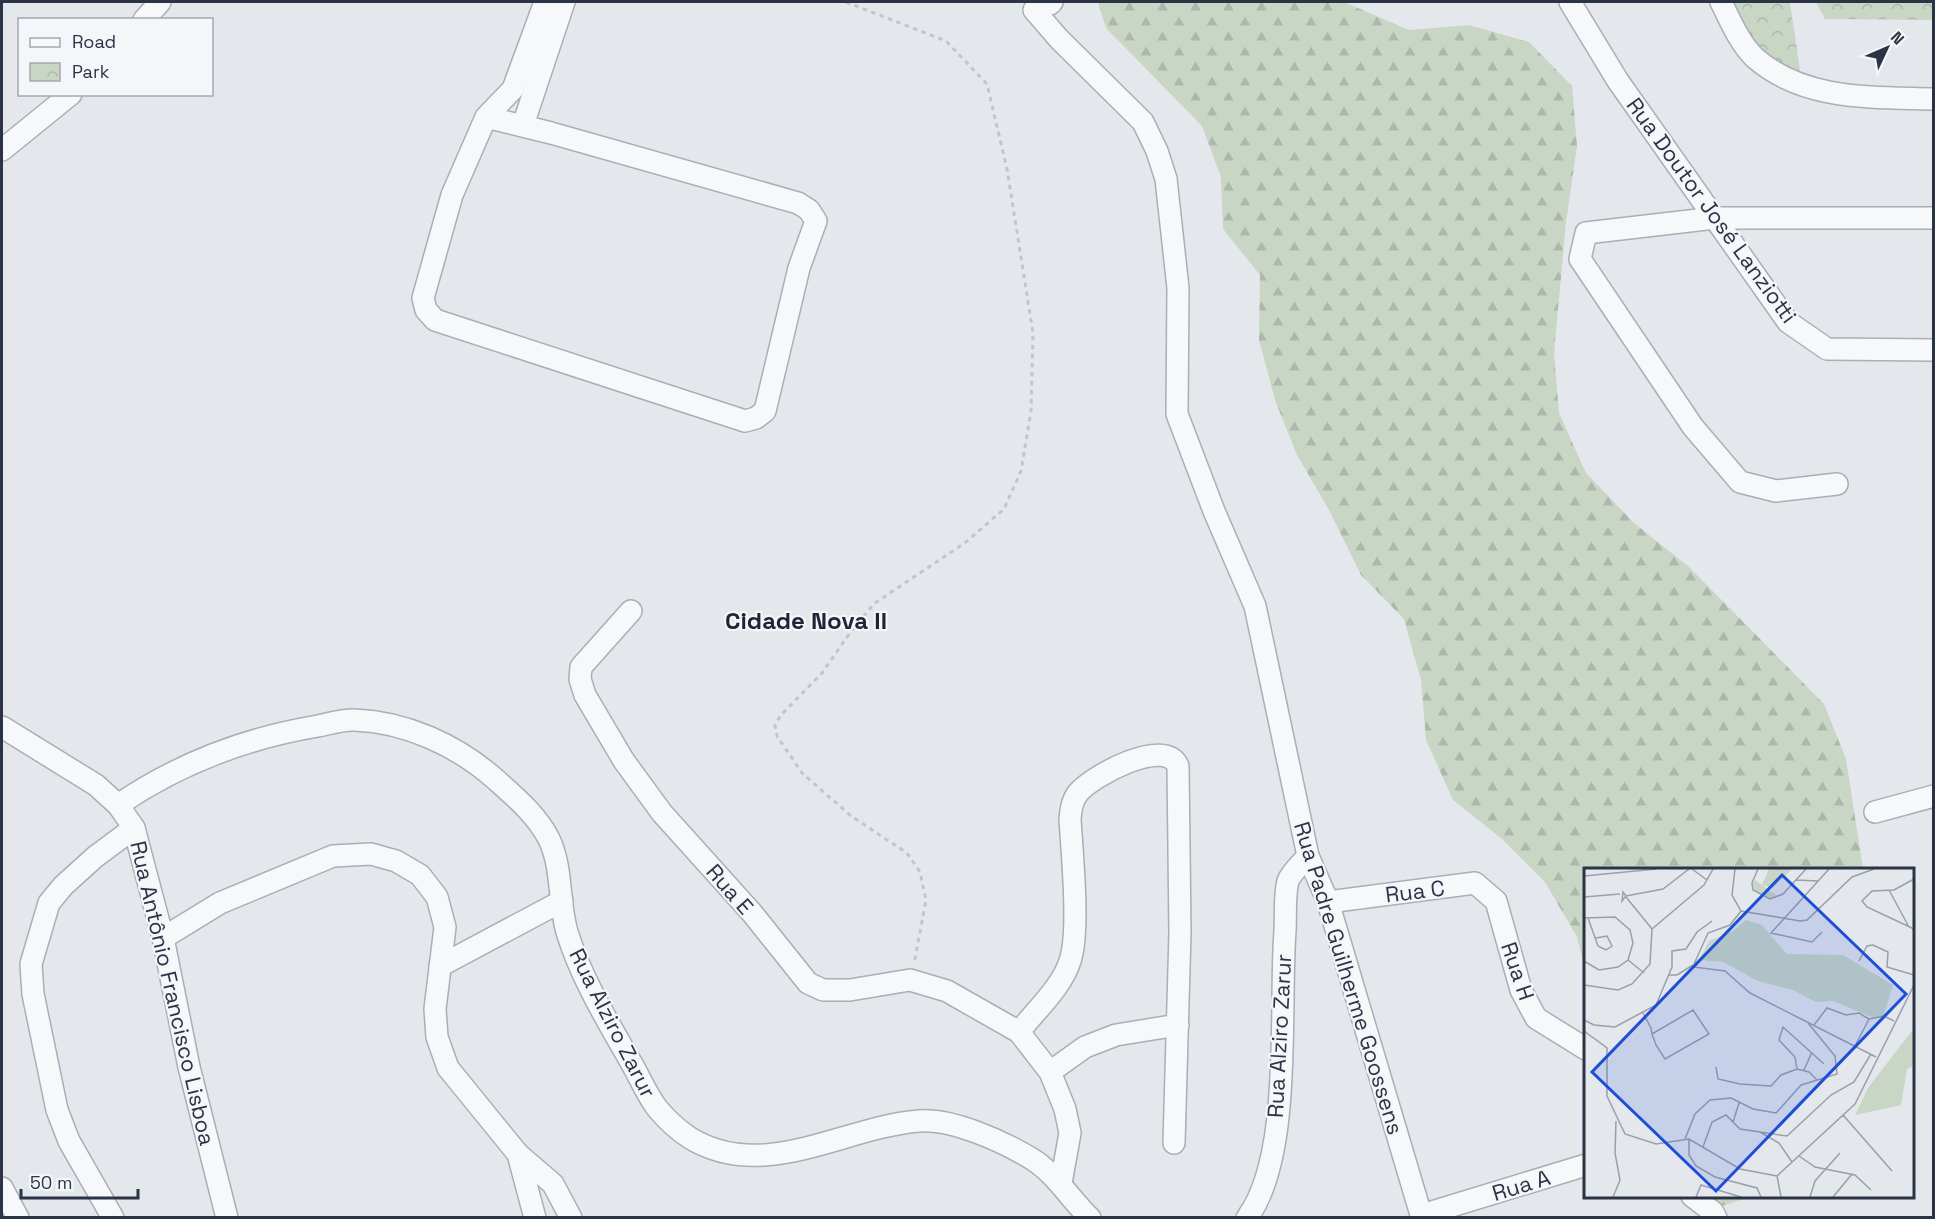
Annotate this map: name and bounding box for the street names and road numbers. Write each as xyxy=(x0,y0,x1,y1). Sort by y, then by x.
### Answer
street label: Rua Doutor José Lanziotti xyxy=(1621,92,1803,328)
street label: Rua Padre Guilherme Goossens xyxy=(1288,818,1410,1138)
street label: Rua Antônio Francisco Lisboa xyxy=(124,838,222,1148)
street label: Rua E xyxy=(700,858,760,920)
street label: Rua C xyxy=(1384,873,1446,909)
street label: Rua H xyxy=(1495,938,1541,1004)
street label: Rua Alziro Zarur xyxy=(563,944,663,1102)
street label: Rua Alziro Zarur xyxy=(1261,953,1297,1119)
street label: Rua A xyxy=(1489,1163,1554,1207)

